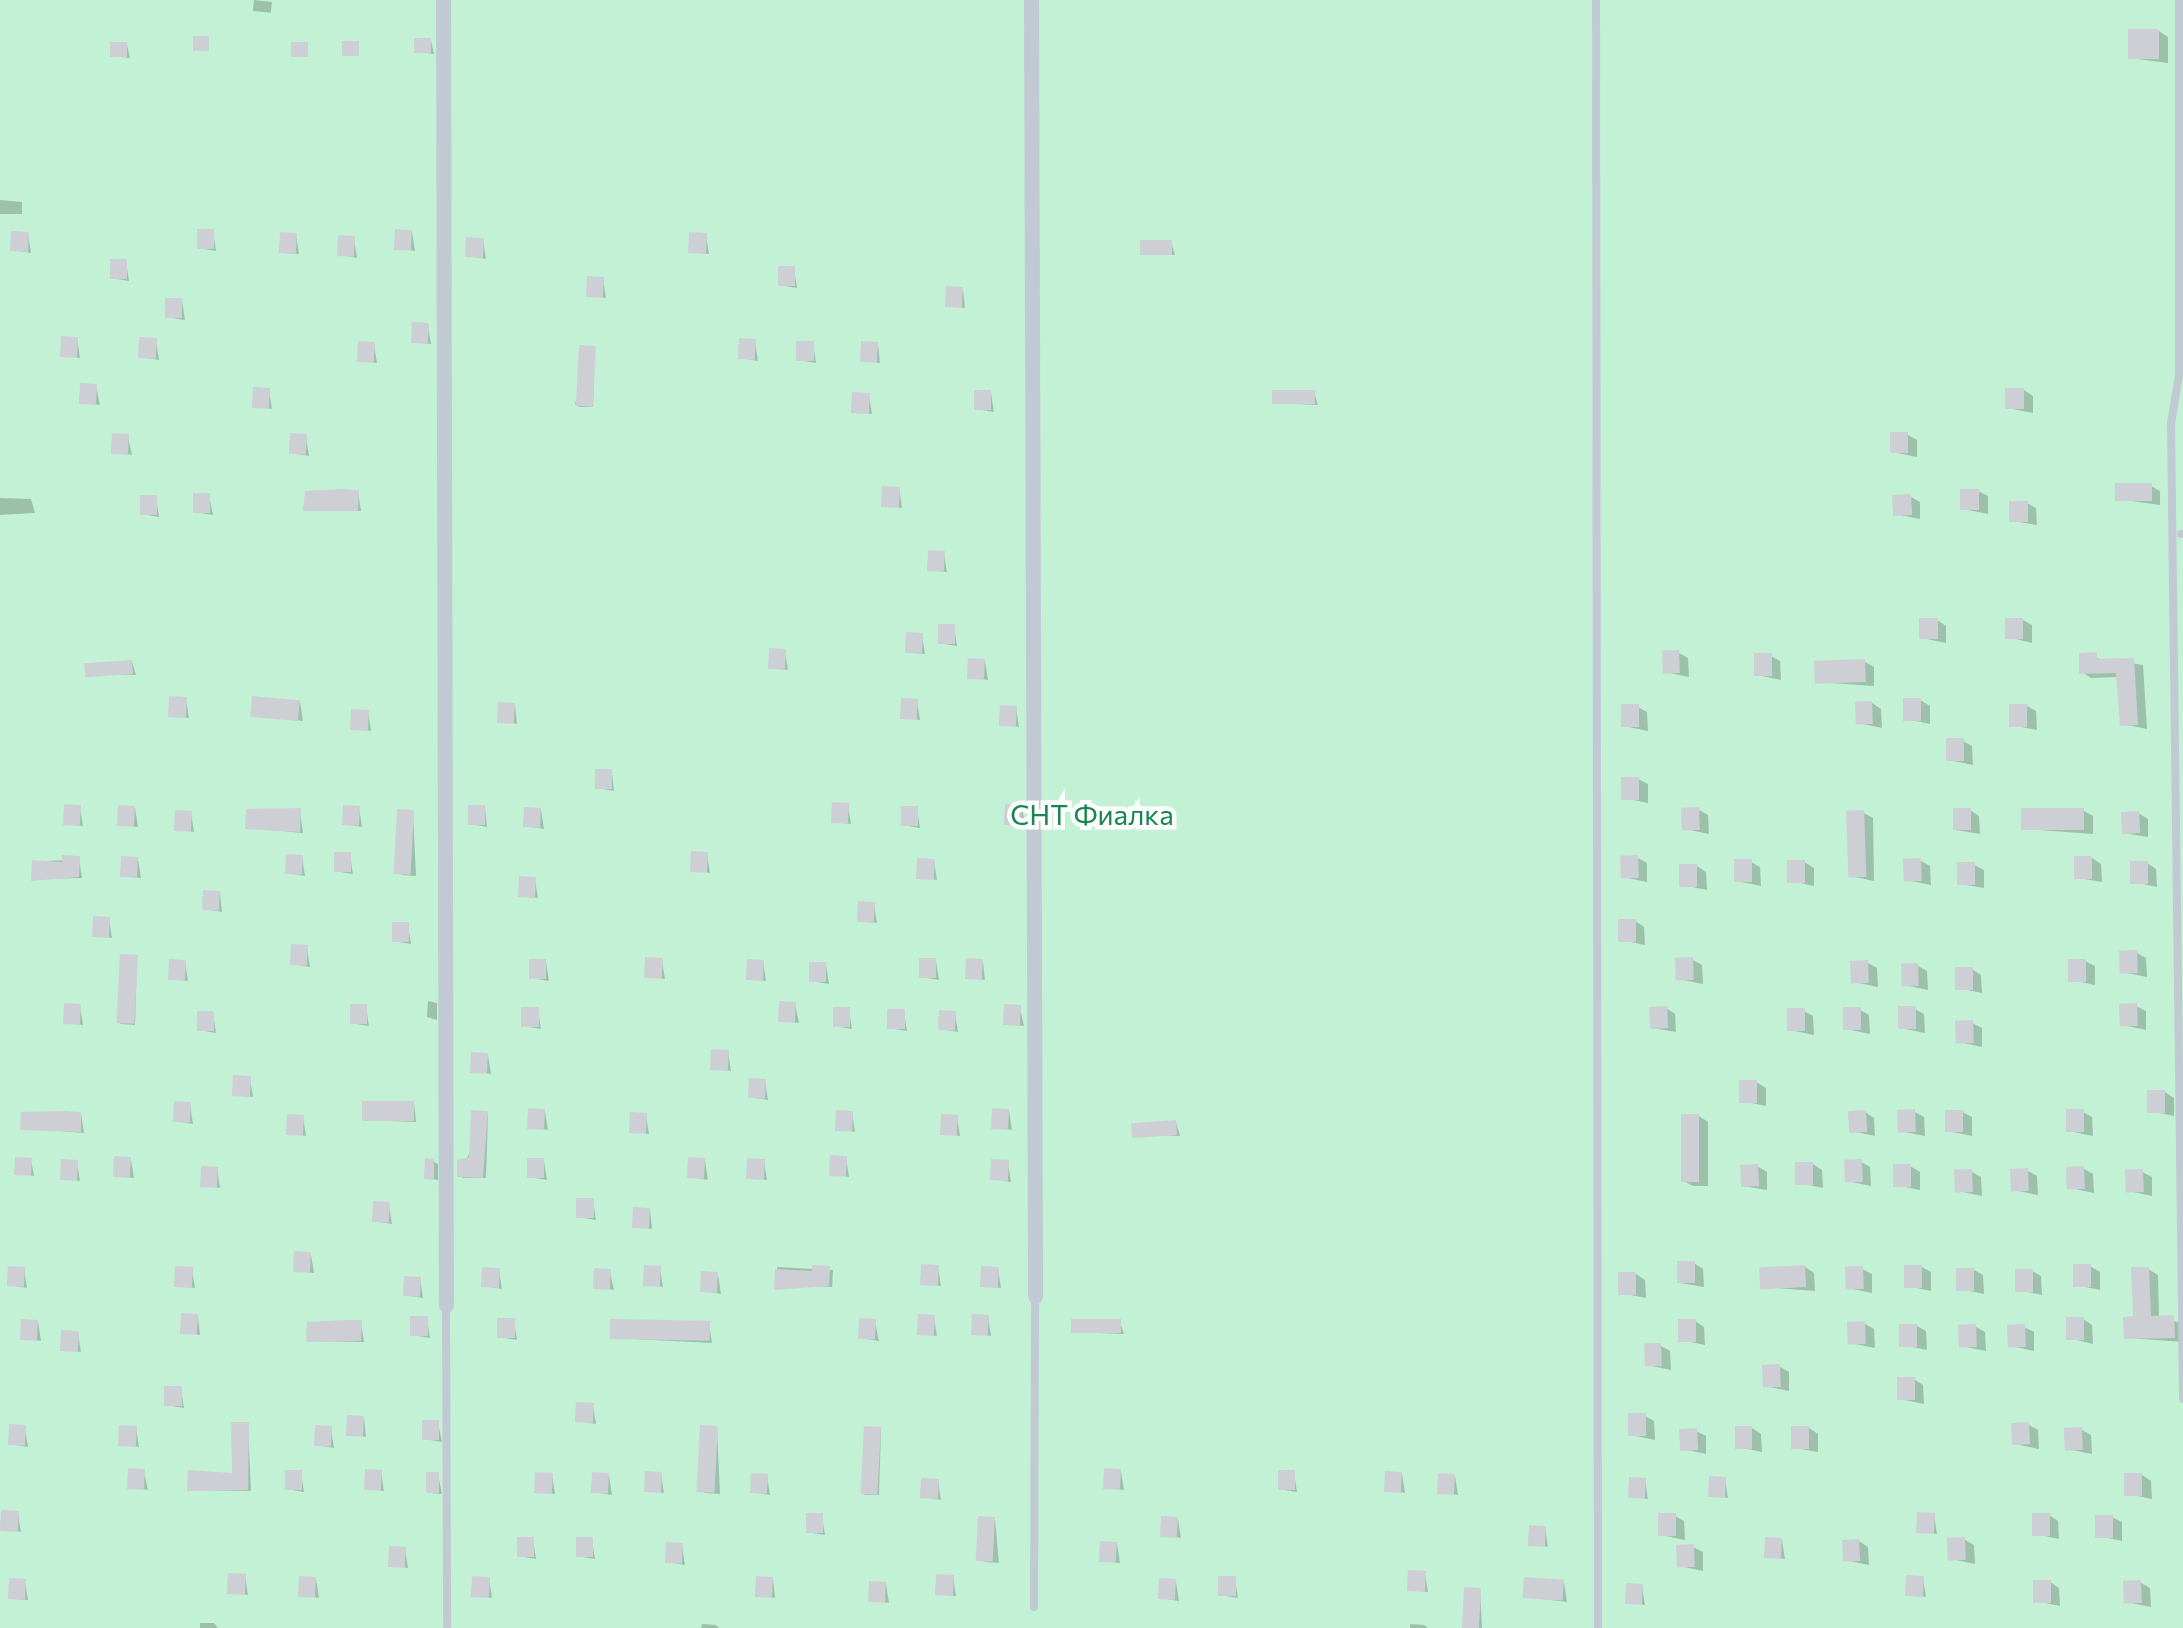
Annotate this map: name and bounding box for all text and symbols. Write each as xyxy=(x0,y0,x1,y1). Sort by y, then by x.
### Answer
park label: СНТ Фиалка xyxy=(1010,797,1174,831)

